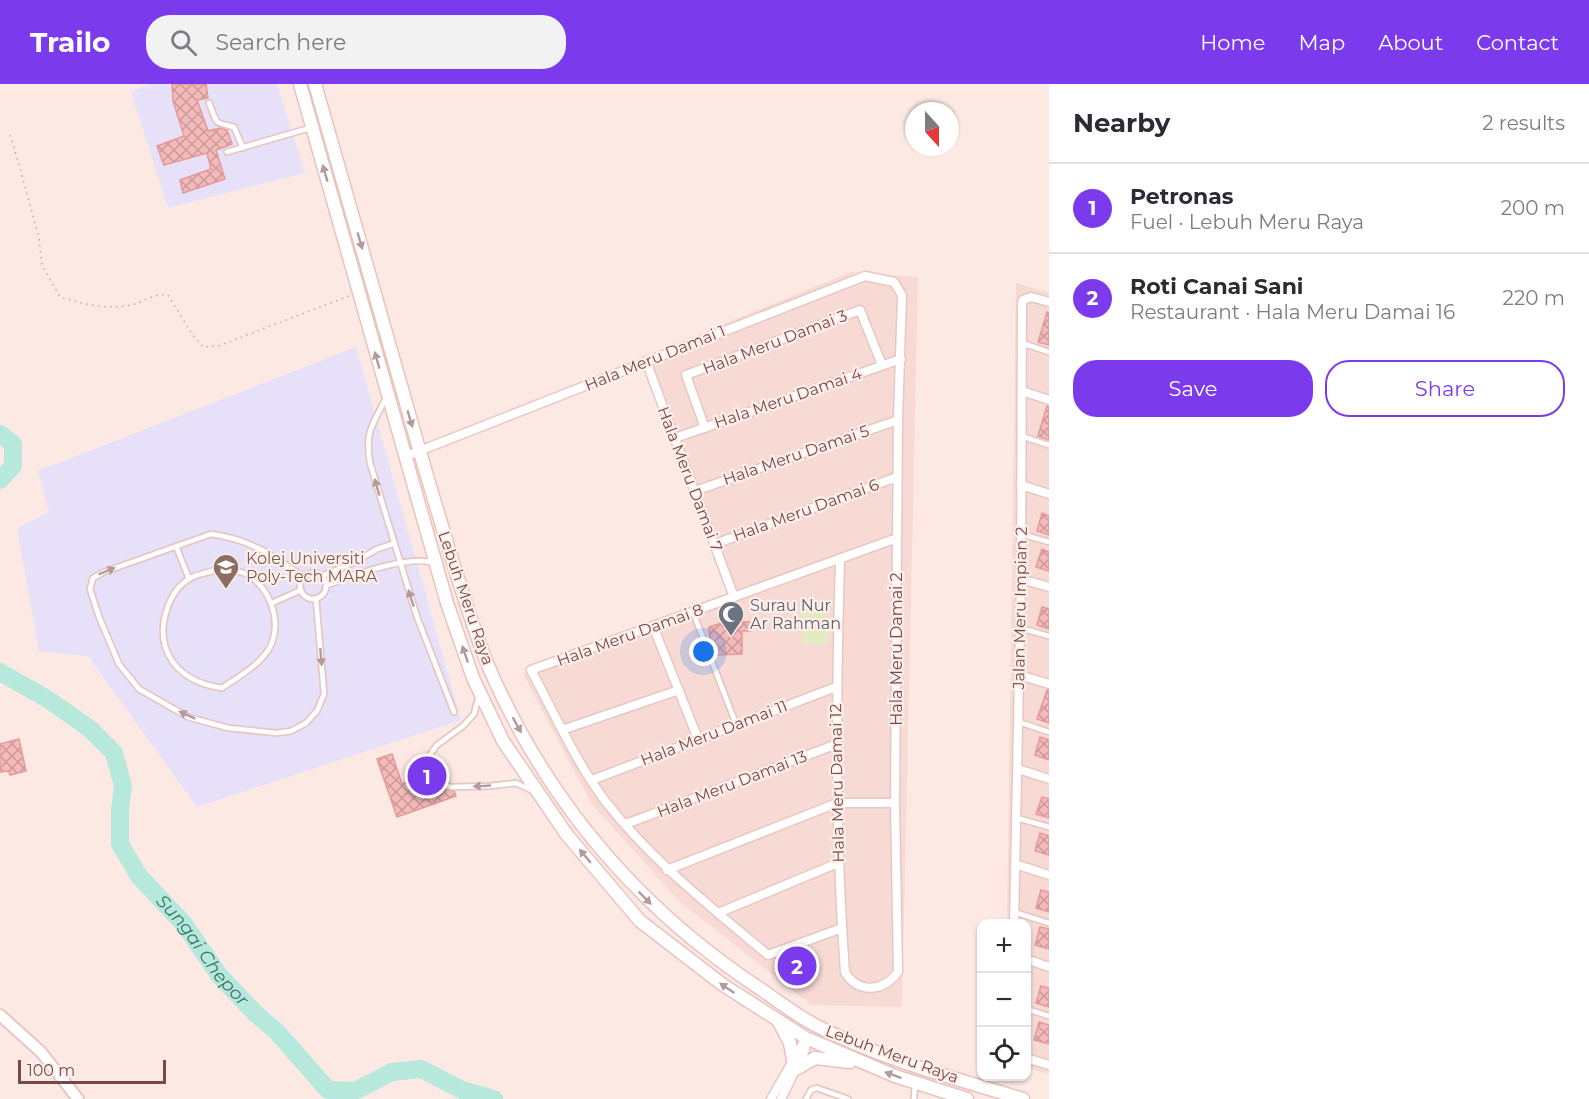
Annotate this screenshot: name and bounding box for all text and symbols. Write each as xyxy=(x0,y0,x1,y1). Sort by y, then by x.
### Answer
search box xyxy=(146,15,566,69)
text: Trailo xyxy=(30,25,110,59)
icon: search xyxy=(167,26,200,59)
text: Search here xyxy=(215,29,346,56)
text: Home xyxy=(1200,30,1265,55)
text: Map xyxy=(1298,30,1345,55)
text: About xyxy=(1378,30,1443,55)
text: Contact xyxy=(1476,30,1559,55)
north arrow xyxy=(905,102,959,156)
text: Nearby xyxy=(1073,107,1170,139)
text: 2 results xyxy=(1482,111,1565,135)
one-way arrow xyxy=(320,163,329,181)
text: Petronas xyxy=(1130,183,1233,210)
text: 1 xyxy=(1089,196,1096,220)
text: 200 m xyxy=(1501,196,1565,220)
text: Fuel · Lebuh Meru Raya xyxy=(1130,210,1364,234)
one-way arrow xyxy=(356,232,365,250)
text: Roti Canai Sani xyxy=(1130,273,1303,300)
text: 2 xyxy=(1087,286,1098,310)
text: 220 m xyxy=(1503,286,1565,310)
text: Restaurant · Hala Meru Damai 16 xyxy=(1130,300,1455,324)
street label: Hala Meru Damai 3 xyxy=(700,306,850,378)
street label: Hala Meru Damai 1 xyxy=(582,321,728,395)
one-way arrow xyxy=(372,351,381,369)
button: Save xyxy=(1073,360,1313,417)
button: Share xyxy=(1325,360,1565,417)
street label: Hala Meru Damai 4 xyxy=(712,364,865,432)
street label: Hala Meru Damai 7 xyxy=(654,404,726,554)
one-way arrow xyxy=(406,410,416,428)
street label: Hala Meru Damai 5 xyxy=(720,421,872,489)
street label: Hala Meru Damai 6 xyxy=(730,475,882,545)
one-way arrow xyxy=(372,478,381,496)
street label: Jalan Meru Impian 2 xyxy=(1009,526,1031,691)
street label: Lebuh Meru Raya xyxy=(434,529,498,667)
place label: Kolej Universiti Poly-Tech MARA xyxy=(246,549,378,586)
school or university icon: Kolej Universiti Poly-Tech MARA xyxy=(211,552,241,590)
one-way arrow xyxy=(99,566,117,576)
street label: Hala Meru Damai 2 xyxy=(887,572,906,726)
one-way arrow xyxy=(405,589,415,607)
place label: Surau Nur Ar Rahman xyxy=(750,596,841,633)
mosque icon: Surau Nur Ar Rahman xyxy=(716,599,746,637)
street label: Hala Meru Damai 8 xyxy=(554,600,706,670)
your location xyxy=(689,637,718,666)
one-way arrow xyxy=(459,644,469,662)
one-way arrow xyxy=(316,648,326,667)
street label: Hala Meru Damai 11 xyxy=(638,696,790,770)
street label: Hala Meru Damai 12 xyxy=(826,703,848,863)
one-way arrow xyxy=(177,710,195,720)
one-way arrow xyxy=(512,717,523,733)
street label: Hala Meru Damai 13 xyxy=(654,747,810,821)
pin: 1 xyxy=(408,754,446,798)
one-way arrow xyxy=(473,782,492,791)
one-way arrow xyxy=(579,849,592,864)
water label: Sungai Chepor xyxy=(151,890,254,1011)
one-way arrow xyxy=(638,890,652,904)
map controls xyxy=(977,919,1031,1081)
button: + xyxy=(977,919,1031,973)
pin: 2 xyxy=(778,944,816,988)
button: − xyxy=(977,973,1031,1027)
one-way arrow xyxy=(719,982,735,993)
street label: Lebuh Meru Raya xyxy=(823,1021,961,1087)
button: locate xyxy=(977,1027,1031,1081)
scale bar xyxy=(18,1057,166,1084)
text: 100 m xyxy=(27,1061,75,1080)
one-way arrow xyxy=(884,1070,902,1080)

